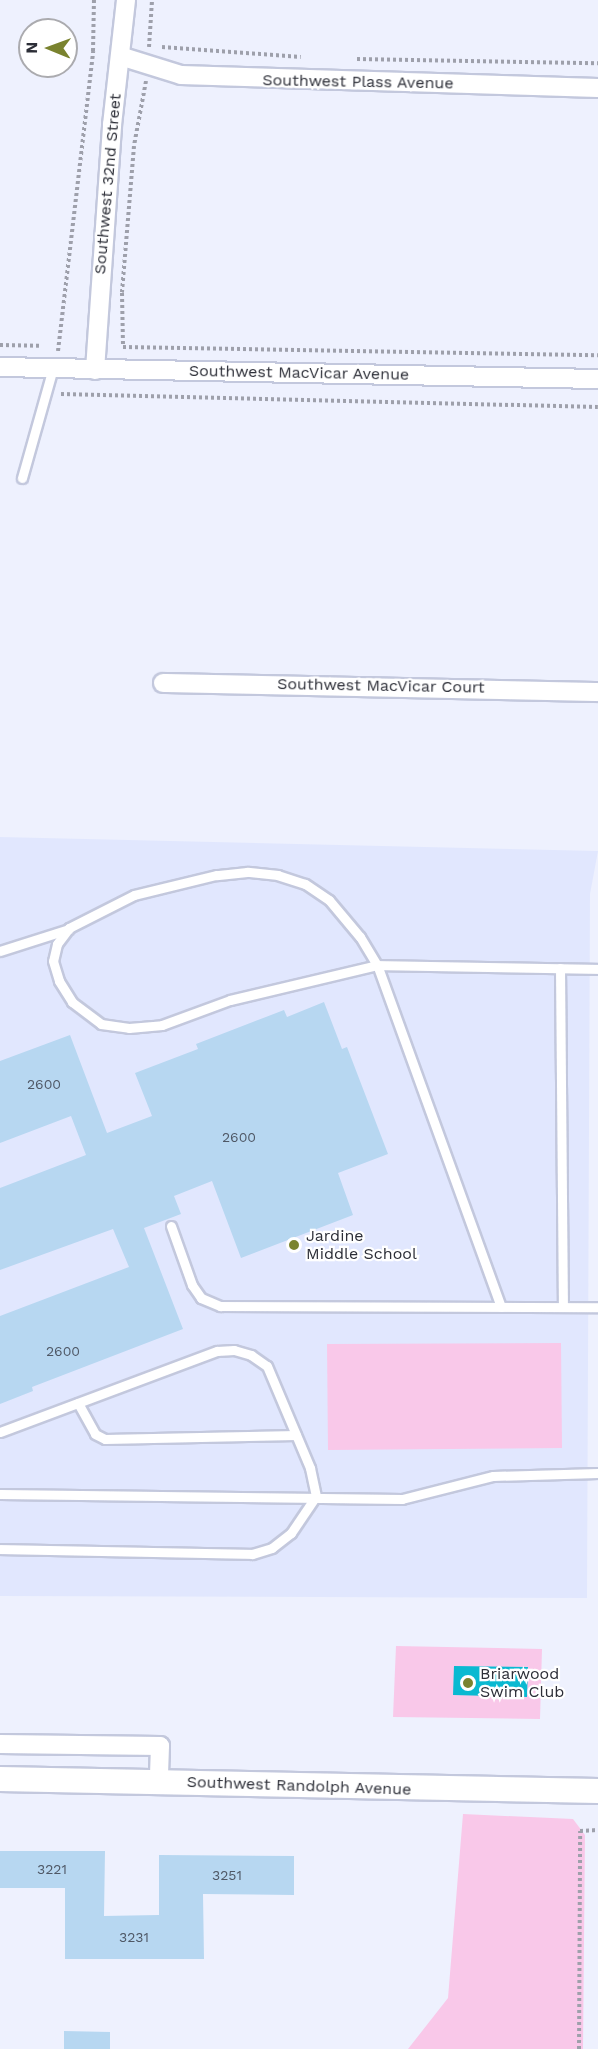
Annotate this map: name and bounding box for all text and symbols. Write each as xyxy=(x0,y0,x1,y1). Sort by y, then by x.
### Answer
north arrow xyxy=(18,18,78,78)
text: N xyxy=(22,42,41,54)
street label: Southwest Plass Avenue xyxy=(262,71,454,93)
street label: Southwest 32nd Street xyxy=(91,93,125,275)
street label: Southwest MacVicar Avenue xyxy=(188,361,410,385)
street label: Southwest MacVicar Court xyxy=(277,675,485,697)
house number: 2600 xyxy=(27,1076,61,1092)
house number: 2600 xyxy=(222,1129,256,1145)
place label: Jardine Middle School xyxy=(306,1226,417,1264)
marker: Jardine Middle School xyxy=(287,1238,301,1252)
house number: 2600 xyxy=(46,1343,80,1359)
place label: Briarwood Swim Club xyxy=(480,1664,564,1702)
marker: Briarwood Swim Club xyxy=(461,1676,475,1690)
street label: Southwest Randolph Avenue xyxy=(186,1772,412,1800)
house number: 3221 xyxy=(37,1861,67,1877)
house number: 3251 xyxy=(212,1867,242,1883)
house number: 3231 xyxy=(119,1929,149,1945)

